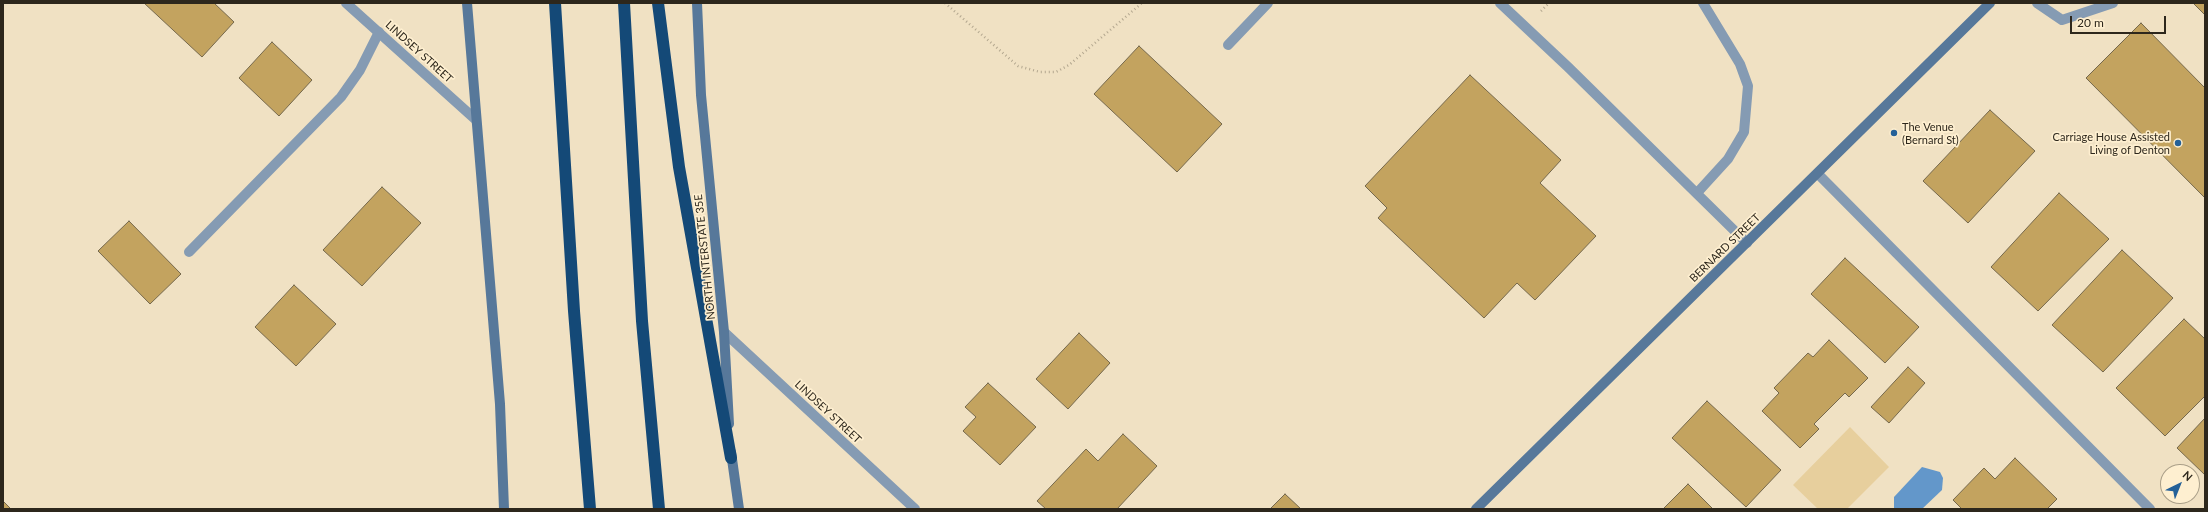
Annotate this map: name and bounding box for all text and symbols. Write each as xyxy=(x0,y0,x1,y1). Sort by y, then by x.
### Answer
scale bar xyxy=(2072,8,2168,34)
text: 20 m xyxy=(2077,15,2104,30)
street label: LINDSEY STREET xyxy=(383,18,455,86)
place label: The Venue (Bernard St) xyxy=(1902,120,1959,146)
marker: The Venue (Bernard St) xyxy=(1889,128,1899,138)
place label: Carriage House Assisted Living of Denton xyxy=(2053,130,2170,156)
marker: Carriage House Assisted Living of Denton xyxy=(2173,138,2183,148)
street label: NORTH INTERSTATE 35E xyxy=(692,194,718,320)
street label: BERNARD STREET xyxy=(1687,211,1763,285)
street label: LINDSEY STREET xyxy=(792,378,864,446)
north arrow xyxy=(2160,464,2200,504)
text: N xyxy=(2180,468,2195,483)

